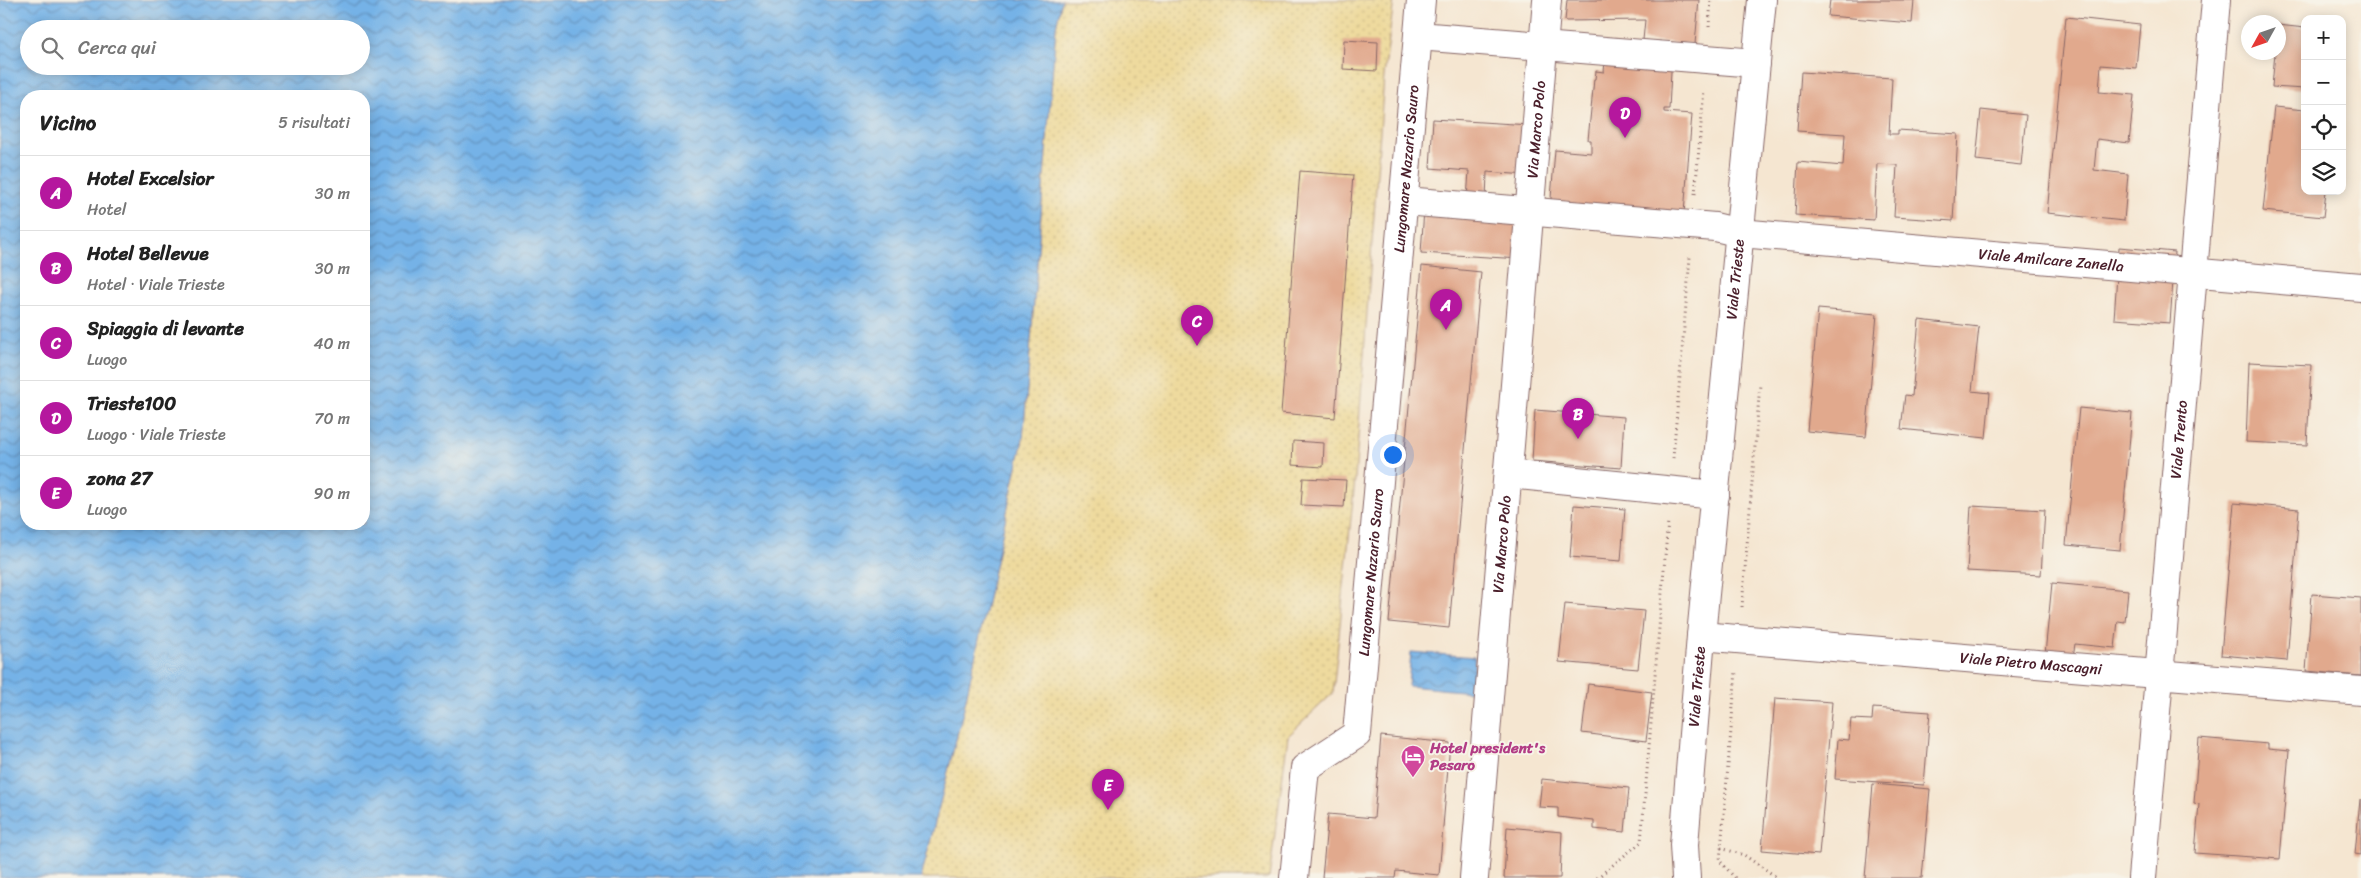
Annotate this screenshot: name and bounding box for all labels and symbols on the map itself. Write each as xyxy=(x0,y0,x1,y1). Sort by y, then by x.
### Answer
north arrow xyxy=(2241,15,2286,60)
street label: Via Marco Polo xyxy=(1519,79,1553,179)
street label: Lungomare Nazario Sauro xyxy=(1386,83,1427,254)
pin: D xyxy=(1609,97,1641,138)
street label: Viale Trieste xyxy=(1718,238,1752,321)
street label: Viale Amilcare Zanella xyxy=(1977,241,2125,279)
pin: A xyxy=(1430,289,1462,330)
pin: C xyxy=(1181,305,1213,346)
pin: B xyxy=(1562,398,1594,439)
street label: Viale Trento xyxy=(2163,399,2195,480)
your location xyxy=(1380,442,1406,468)
street label: Lungomare Nazario Sauro xyxy=(1351,487,1391,657)
street label: Via Marco Polo xyxy=(1485,494,1519,594)
street label: Viale Trieste xyxy=(1681,645,1713,728)
street label: Viale Pietro Mascagni xyxy=(1959,645,2104,682)
place label: Hotel president's Pesaro xyxy=(1429,735,1546,778)
hotel icon: Hotel president's Pesaro xyxy=(1400,744,1426,778)
pin: E xyxy=(1092,769,1124,810)

